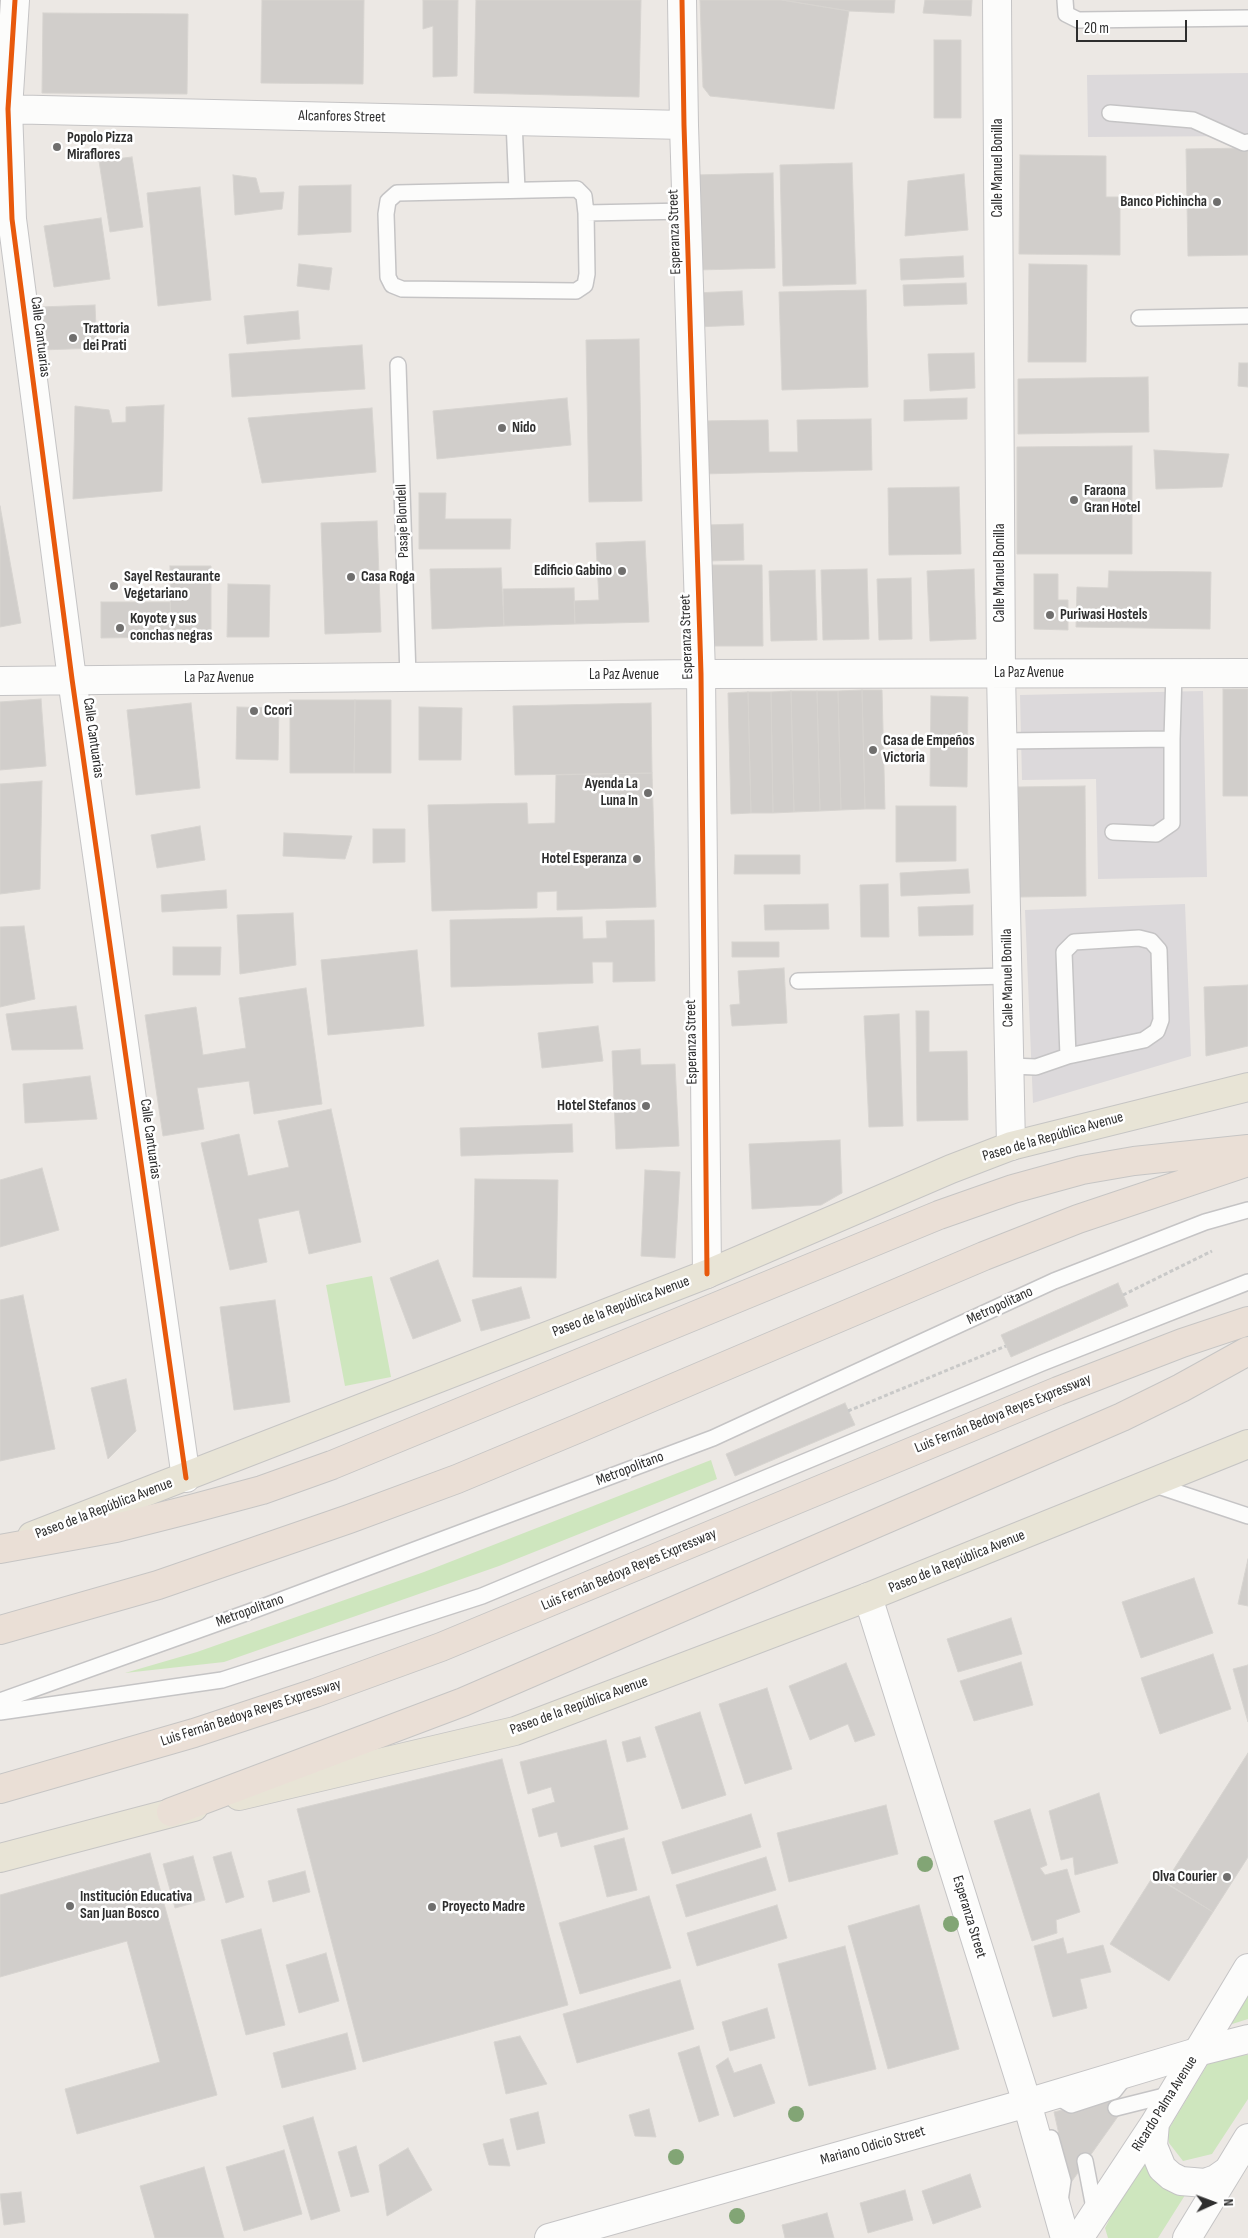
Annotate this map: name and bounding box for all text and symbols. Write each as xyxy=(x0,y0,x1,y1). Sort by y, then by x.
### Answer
scale bar xyxy=(1078,10,1189,42)
text: 20 m xyxy=(1084,19,1109,38)
street label: Alcanfores Street xyxy=(298,107,386,127)
street label: Calle Manuel Bonilla xyxy=(989,119,1007,217)
place label: Popolo Pizza Miraflores xyxy=(67,129,133,164)
marker: Popolo Pizza Miraflores xyxy=(51,141,63,153)
street label: Esperanza Street xyxy=(665,189,685,275)
place label: Banco Pichincha xyxy=(1120,193,1207,211)
marker: Banco Pichincha xyxy=(1211,196,1223,208)
street label: Calle Cantuarias xyxy=(26,296,54,378)
place label: Trattoria dei Prati xyxy=(83,320,129,355)
marker: Trattoria dei Prati xyxy=(67,332,79,344)
place label: Nido xyxy=(512,419,536,437)
marker: Nido xyxy=(496,422,508,434)
place label: Faraona Gran Hotel xyxy=(1084,482,1140,517)
street label: Pasaje Blondell xyxy=(393,484,413,558)
marker: Faraona Gran Hotel xyxy=(1068,494,1080,506)
street label: Calle Manuel Bonilla xyxy=(991,524,1009,622)
place label: Edificio Gabino xyxy=(534,562,612,580)
marker: Edificio Gabino xyxy=(616,565,628,577)
place label: Sayel Restaurante Vegetariano xyxy=(124,568,220,603)
place label: Casa Roga xyxy=(361,568,415,586)
marker: Casa Roga xyxy=(345,571,357,583)
marker: Sayel Restaurante Vegetariano xyxy=(108,580,120,592)
street label: Esperanza Street xyxy=(677,594,697,680)
place label: Puriwasi Hostels xyxy=(1060,606,1148,624)
marker: Puriwasi Hostels xyxy=(1044,609,1056,621)
place label: Koyote y sus conchas negras xyxy=(130,610,212,645)
marker: Koyote y sus conchas negras xyxy=(114,622,126,634)
street label: La Paz Avenue xyxy=(994,664,1064,682)
street label: La Paz Avenue xyxy=(589,666,659,684)
street label: La Paz Avenue xyxy=(184,669,254,687)
street label: Calle Cantuarias xyxy=(78,697,108,779)
place label: Ccori xyxy=(264,702,292,720)
marker: Ccori xyxy=(248,705,260,717)
place label: Casa de Empeños Victoria xyxy=(883,732,975,767)
marker: Casa de Empeños Victoria xyxy=(867,744,879,756)
place label: Ayenda La Luna In xyxy=(585,775,638,810)
marker: Ayenda La Luna In xyxy=(642,787,654,799)
place label: Hotel Esperanza xyxy=(541,850,627,868)
marker: Hotel Esperanza xyxy=(631,853,643,865)
street label: Calle Manuel Bonilla xyxy=(998,928,1018,1028)
street label: Esperanza Street xyxy=(682,999,702,1085)
place label: Hotel Stefanos xyxy=(557,1097,636,1115)
street label: Calle Cantuarias xyxy=(135,1098,165,1180)
marker: Hotel Stefanos xyxy=(640,1100,652,1112)
street label: Paseo de la República Avenue xyxy=(981,1108,1125,1166)
street label: Paseo de la República Avenue xyxy=(550,1273,692,1341)
street label: Metropolitano xyxy=(964,1283,1036,1329)
street label: Luis Fernán Bedoya Reyes Expressway xyxy=(912,1370,1094,1458)
street label: Metropolitano xyxy=(594,1448,666,1490)
street label: Paseo de la República Avenue xyxy=(33,1475,175,1543)
street label: Luis Fernán Bedoya Reyes Expressway xyxy=(539,1525,719,1615)
street label: Paseo de la República Avenue xyxy=(886,1526,1028,1598)
street label: Metropolitano xyxy=(214,1590,286,1632)
street label: Paseo de la República Avenue xyxy=(508,1673,650,1739)
street label: Luis Fernán Bedoya Reyes Expressway xyxy=(159,1675,343,1751)
place label: Olva Courier xyxy=(1152,1868,1217,1886)
marker: Olva Courier xyxy=(1221,1871,1233,1883)
street label: Esperanza Street xyxy=(948,1874,990,1960)
place label: Institución Educativa San Juan Bosco xyxy=(80,1888,192,1923)
place label: Proyecto Madre xyxy=(442,1898,525,1916)
marker: Institución Educativa San Juan Bosco xyxy=(64,1900,76,1912)
marker: Proyecto Madre xyxy=(426,1901,438,1913)
street label: Ricardo Palma Avenue xyxy=(1128,2053,1202,2155)
street label: Mariano Odicio Street xyxy=(819,2122,927,2170)
north arrow xyxy=(1188,2178,1238,2228)
text: N xyxy=(1220,2198,1237,2206)

